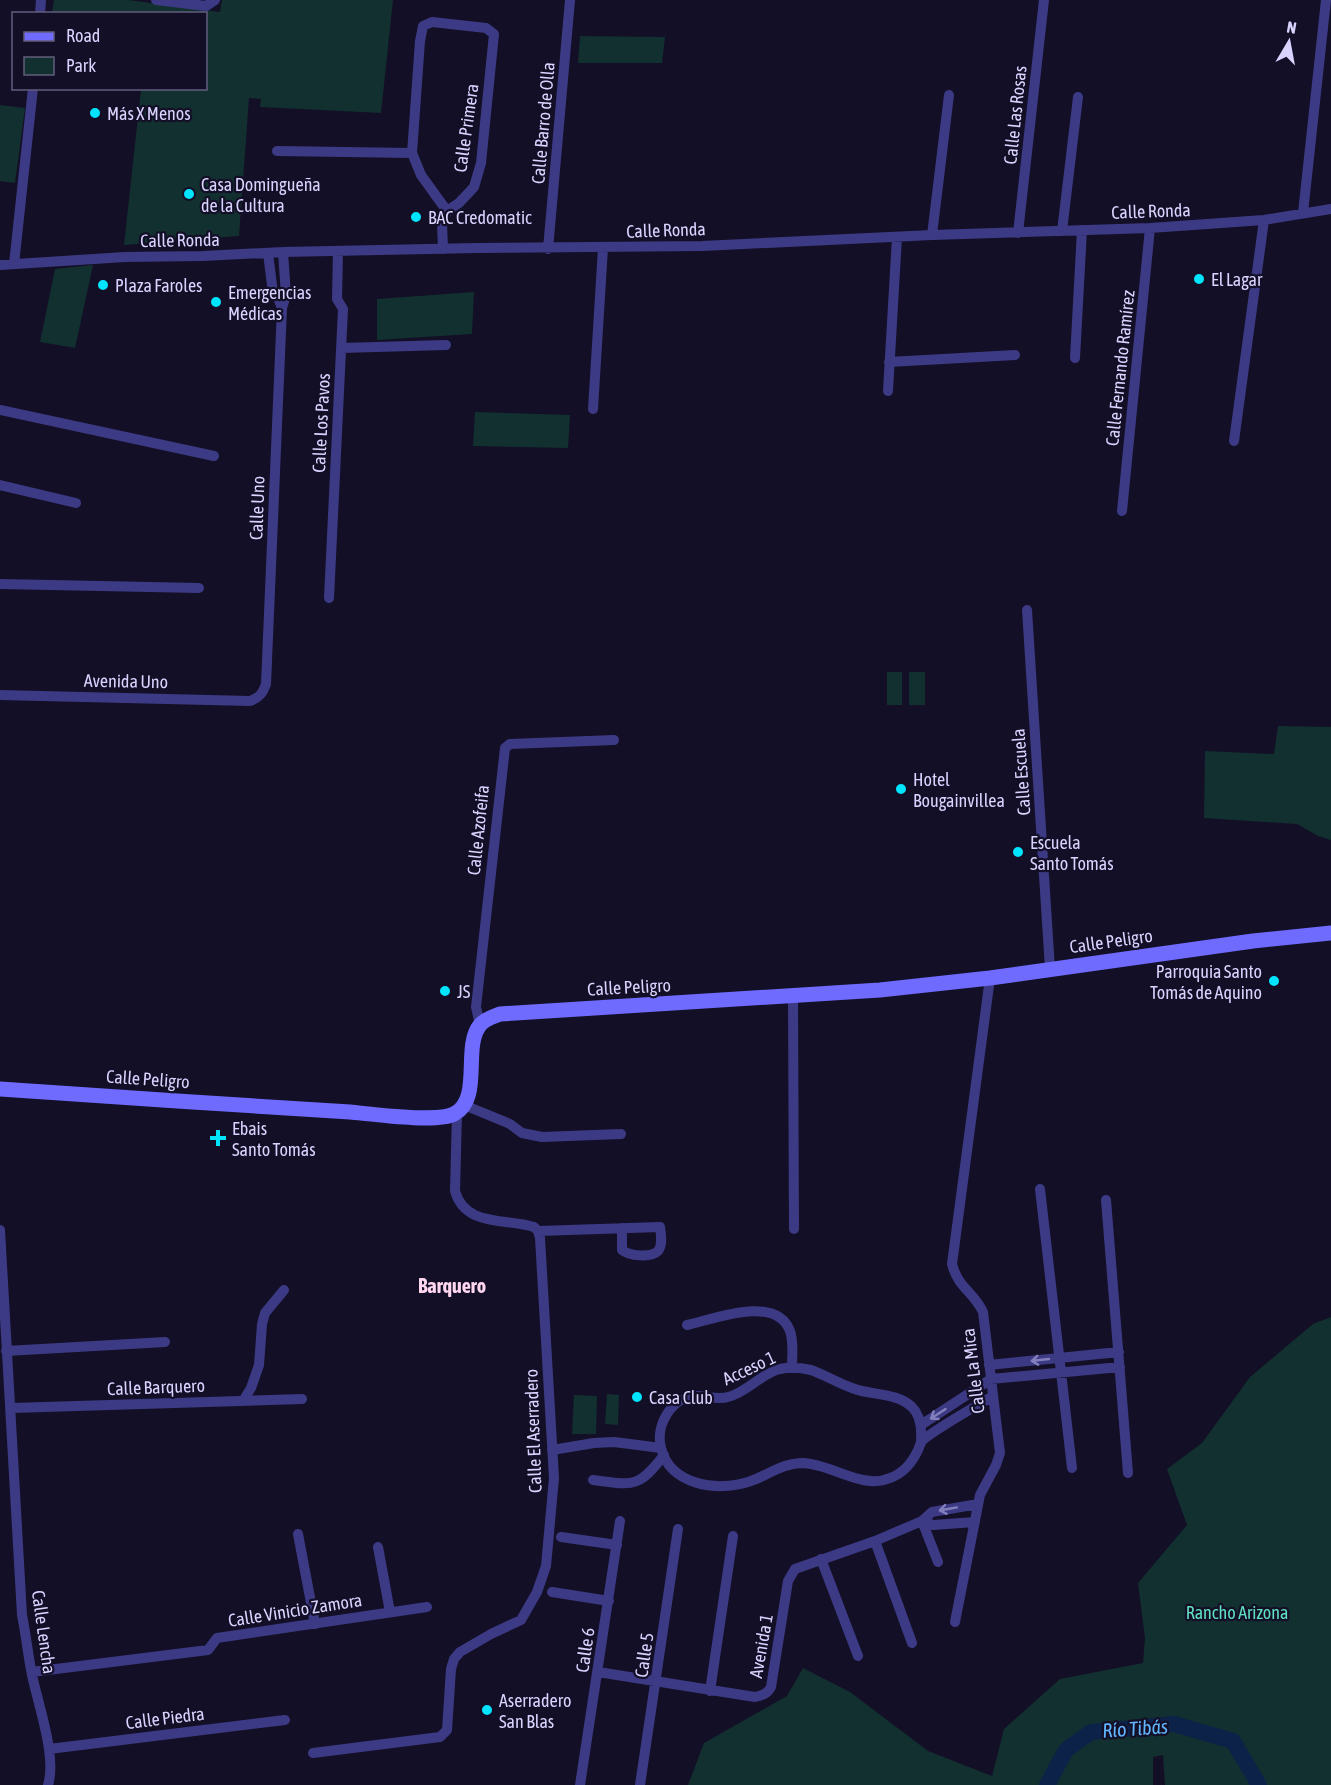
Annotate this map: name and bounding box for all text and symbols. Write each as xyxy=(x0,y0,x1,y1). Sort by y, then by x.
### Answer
legend xyxy=(12,12,207,90)
north arrow xyxy=(1259,12,1319,72)
text: N xyxy=(1285,18,1298,37)
text: Road xyxy=(66,25,100,46)
text: Park xyxy=(66,55,96,76)
street label: Calle Barro de Olla xyxy=(527,61,559,185)
street label: Calle Las Rosas xyxy=(999,65,1031,165)
street label: Calle Primera xyxy=(449,82,483,174)
place label: Más X Menos xyxy=(107,103,191,124)
marker: Más X Menos xyxy=(88,106,102,120)
place label: Casa Domingueña de la Cultura xyxy=(201,174,321,216)
marker: Casa Domingueña de la Cultura xyxy=(182,187,196,201)
street label: Calle Ronda xyxy=(1111,199,1191,223)
place label: BAC Credomatic xyxy=(428,207,532,228)
marker: BAC Credomatic xyxy=(409,210,423,224)
street label: Calle Ronda xyxy=(626,218,706,242)
street label: Calle Ronda xyxy=(140,229,220,251)
place label: El Lagar xyxy=(1211,269,1263,290)
marker: El Lagar xyxy=(1192,272,1206,286)
place label: Plaza Faroles xyxy=(115,275,202,296)
marker: Plaza Faroles xyxy=(96,278,110,292)
place label: Emergencias Médicas xyxy=(228,282,311,324)
street label: Calle Fernando Ramírez xyxy=(1101,289,1139,447)
marker: Emergencias Médicas xyxy=(209,295,223,309)
street label: Calle Los Pavos xyxy=(308,373,334,473)
street label: Calle Uno xyxy=(245,476,269,540)
street label: Avenida Uno xyxy=(84,670,168,692)
street label: Calle Escuela xyxy=(1007,728,1035,816)
place label: Hotel Bougainvillea xyxy=(913,769,1005,811)
marker: Hotel Bougainvillea xyxy=(894,782,908,796)
street label: Calle Azofeifa xyxy=(463,784,493,876)
place label: Escuela Santo Tomás xyxy=(1030,832,1114,874)
marker: Escuela Santo Tomás xyxy=(1011,845,1025,859)
street label: Calle Peligro xyxy=(1068,925,1154,957)
place label: Parroquia Santo Tomás de Aquino xyxy=(1150,961,1262,1003)
street label: Calle Peligro xyxy=(587,974,671,1000)
marker: Parroquia Santo Tomás de Aquino xyxy=(1267,974,1281,988)
place label: JS xyxy=(457,981,471,1002)
marker: JS xyxy=(438,984,452,998)
street label: Calle Peligro xyxy=(106,1066,190,1092)
place label: Ebais Santo Tomás xyxy=(232,1118,316,1160)
marker: Ebais Santo Tomás xyxy=(209,1129,227,1147)
district label: Barquero xyxy=(418,1274,486,1297)
street label: Calle La Mica xyxy=(957,1327,989,1415)
street label: Acceso 1 xyxy=(719,1347,779,1389)
one-way arrow xyxy=(1030,1355,1050,1366)
street label: Calle El Aserradero xyxy=(520,1369,546,1493)
street label: Calle Barquero xyxy=(107,1375,205,1399)
place label: Casa Club xyxy=(649,1387,713,1408)
marker: Casa Club xyxy=(630,1390,644,1404)
one-way arrow xyxy=(930,1407,947,1420)
one-way arrow xyxy=(939,1504,959,1515)
street label: Calle Lencha xyxy=(28,1589,60,1675)
street label: Calle Vinicio Zamora xyxy=(227,1589,363,1631)
park label: Rancho Arizona xyxy=(1186,1602,1288,1623)
street label: Avenida 1 xyxy=(745,1612,777,1680)
street label: Calle 6 xyxy=(571,1626,599,1674)
street label: Calle 5 xyxy=(630,1631,658,1679)
place label: Aserradero San Blas xyxy=(499,1690,571,1732)
street label: Calle Piedra xyxy=(125,1703,205,1733)
marker: Aserradero San Blas xyxy=(480,1703,494,1717)
water label: Río Tibás xyxy=(1101,1714,1169,1742)

